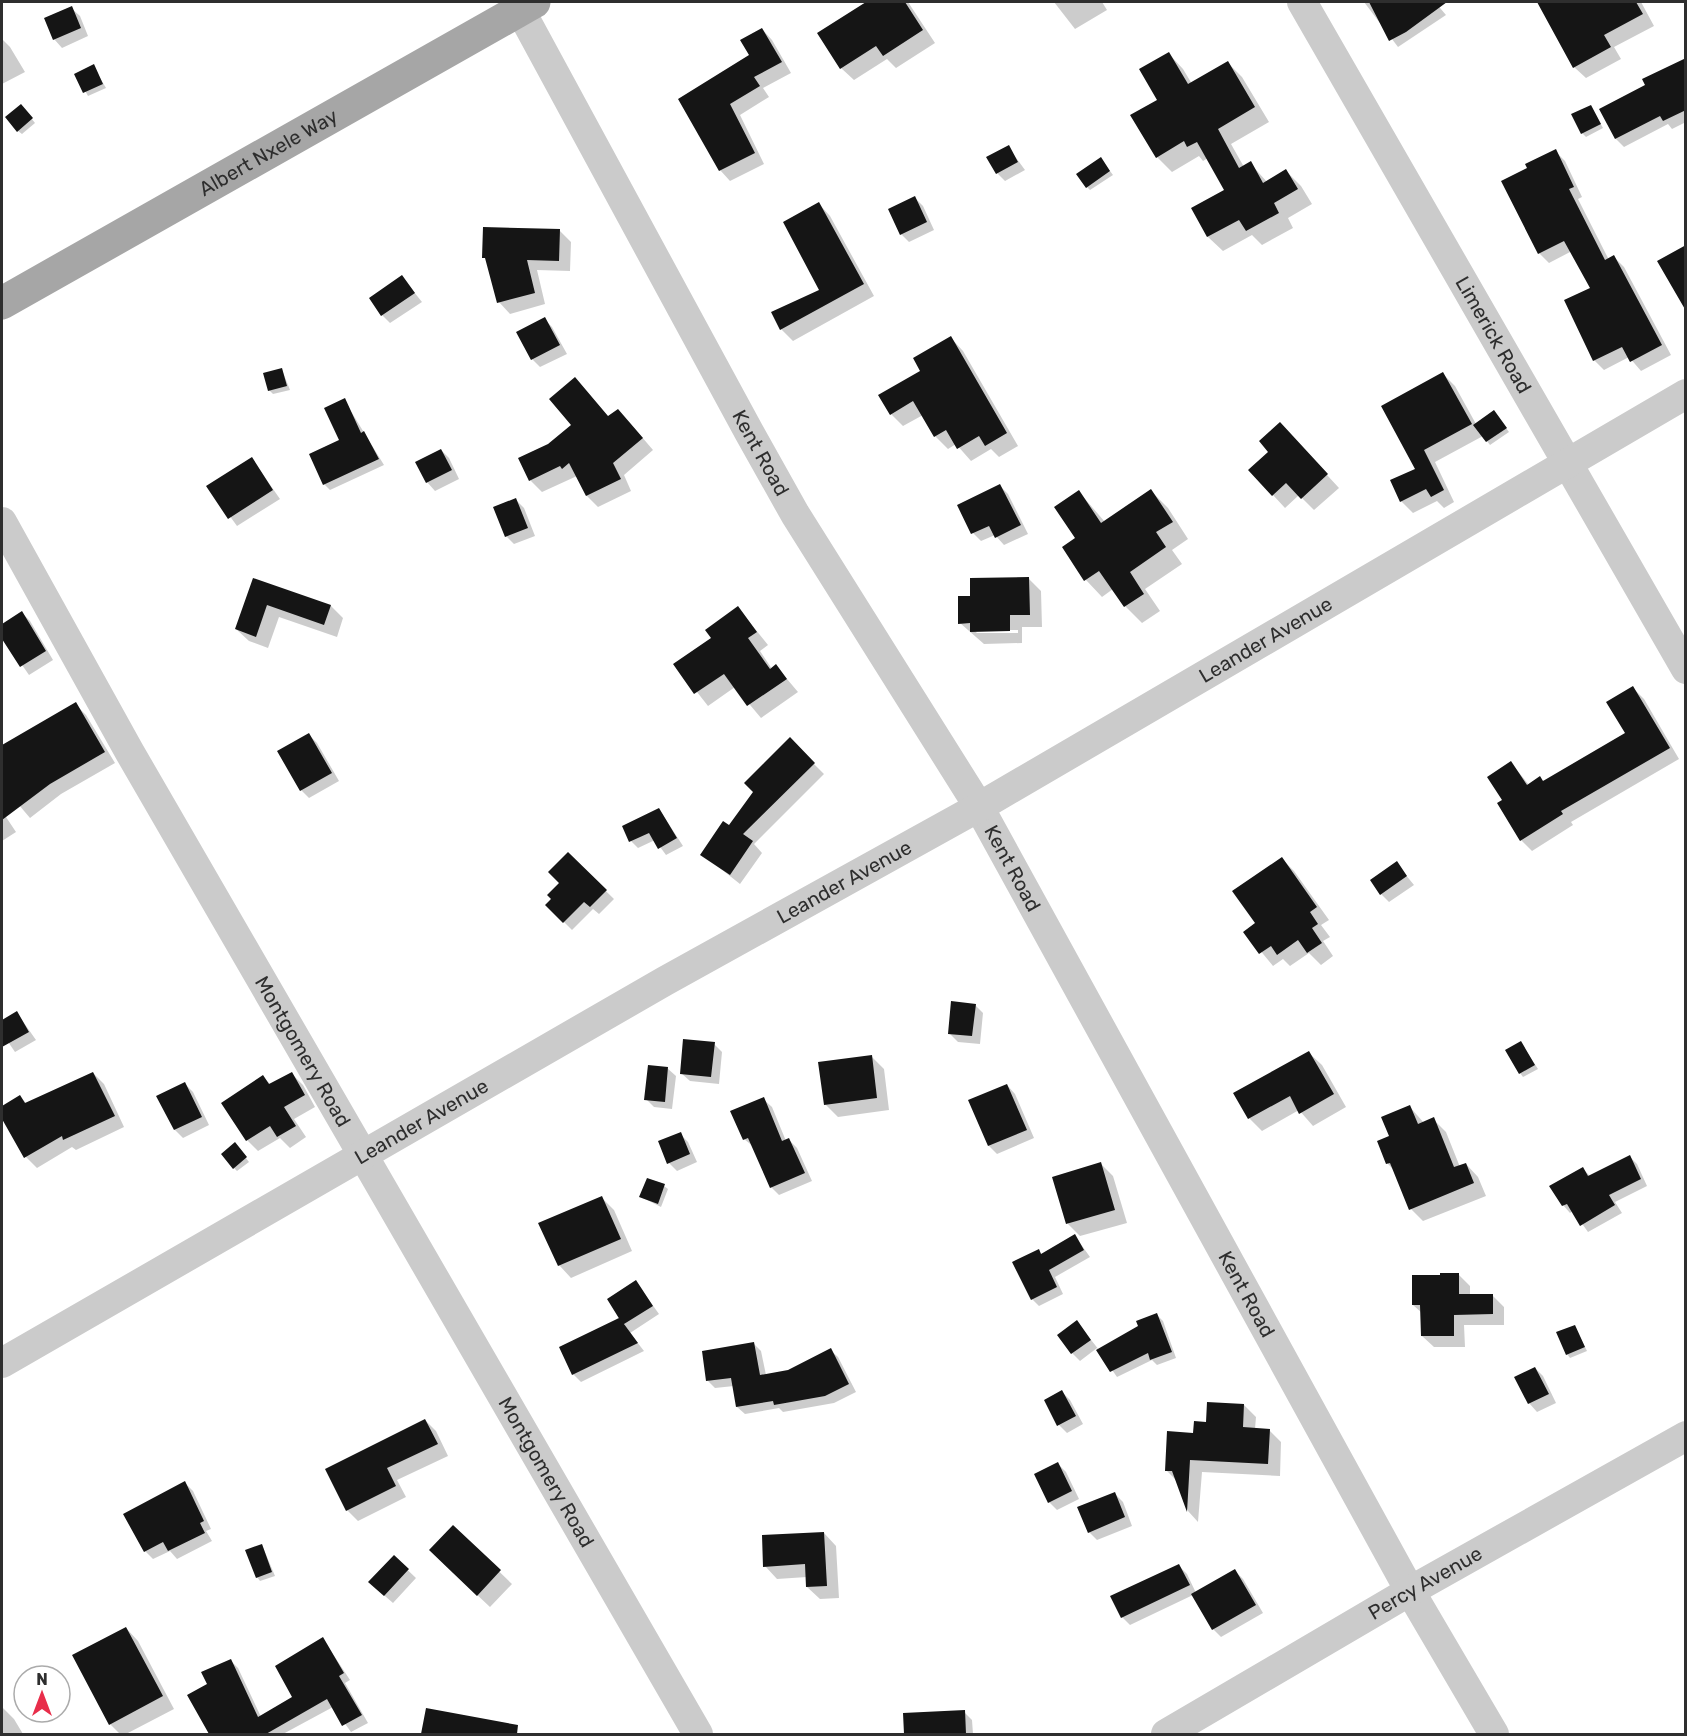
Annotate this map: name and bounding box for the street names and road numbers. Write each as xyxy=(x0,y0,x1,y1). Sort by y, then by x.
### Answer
street label: Albert Nxele Way xyxy=(195,104,342,201)
street label: Limerick Road xyxy=(1450,272,1537,398)
street label: Kent Road xyxy=(727,406,794,500)
street label: Leander Avenue xyxy=(1195,591,1336,688)
street label: Kent Road xyxy=(979,821,1046,916)
street label: Leander Avenue xyxy=(773,835,916,929)
street label: Montgomery Road xyxy=(250,972,356,1131)
street label: Leander Avenue xyxy=(350,1073,492,1169)
street label: Kent Road xyxy=(1213,1247,1280,1341)
street label: Montgomery Road xyxy=(493,1392,599,1552)
street label: Percy Avenue xyxy=(1364,1541,1486,1625)

